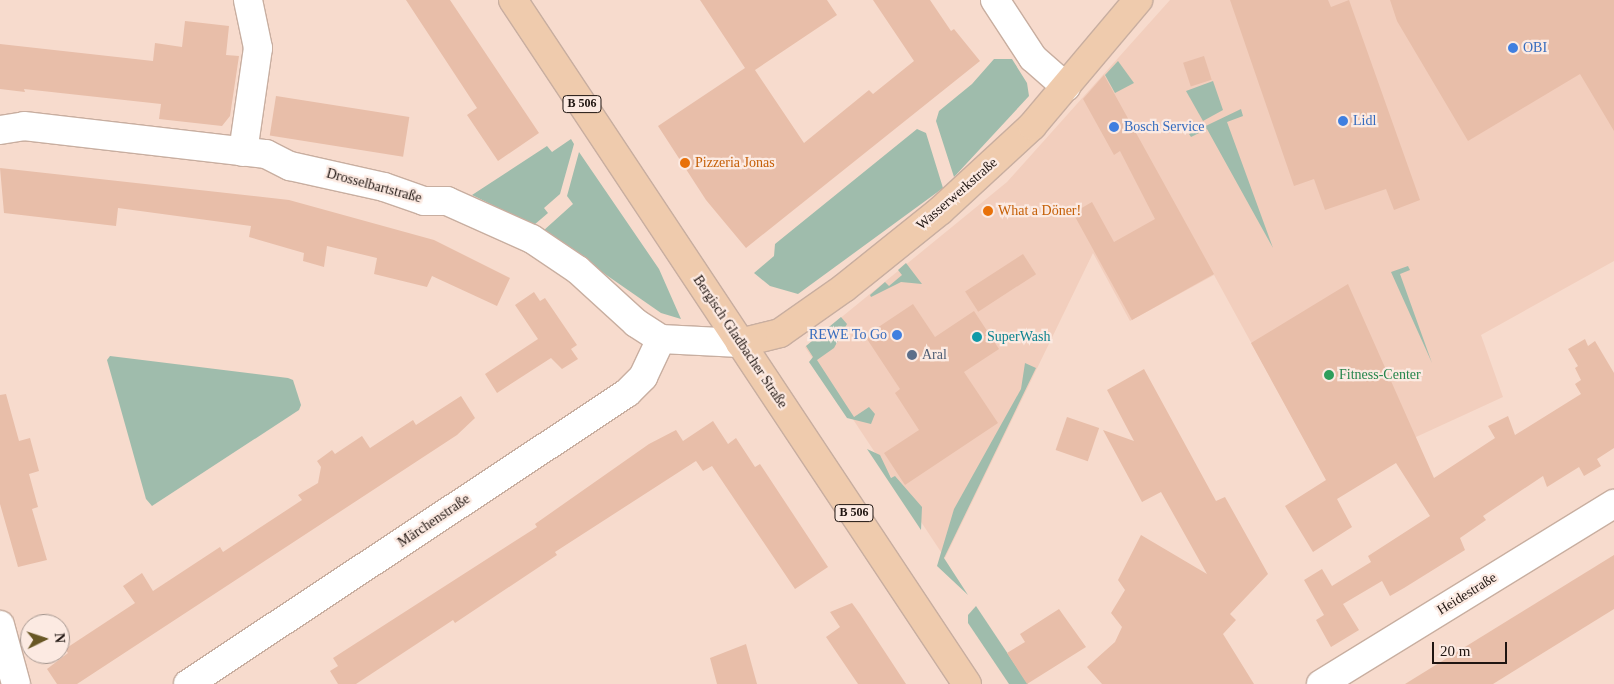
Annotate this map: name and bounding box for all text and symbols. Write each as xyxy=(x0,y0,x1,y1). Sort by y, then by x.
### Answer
place label: OBI xyxy=(1523,40,1547,56)
marker: OBI xyxy=(1507,42,1519,54)
road number: B 506 xyxy=(562,95,602,114)
place label: Lidl xyxy=(1353,113,1376,129)
marker: Lidl xyxy=(1337,115,1349,127)
place label: Bosch Service xyxy=(1124,119,1204,135)
marker: Bosch Service xyxy=(1108,121,1120,133)
street label: Wasserwerkstraße xyxy=(913,154,1001,234)
place label: Pizzeria Jonas xyxy=(695,155,775,171)
marker: Pizzeria Jonas xyxy=(679,157,691,169)
street label: Drosselbartstraße xyxy=(325,165,423,207)
place label: What a Döner! xyxy=(998,203,1081,219)
marker: What a Döner! xyxy=(982,205,994,217)
street label: Bergisch Gladbacher Straße xyxy=(689,272,791,412)
place label: REWE To Go xyxy=(809,327,887,343)
marker: REWE To Go xyxy=(891,329,903,341)
place label: SuperWash xyxy=(987,329,1050,345)
marker: SuperWash xyxy=(971,331,983,343)
place label: Aral xyxy=(922,347,947,363)
marker: Aral xyxy=(906,349,918,361)
place label: Fitness-Center xyxy=(1339,367,1421,383)
marker: Fitness-Center xyxy=(1323,369,1335,381)
street label: Märchenstraße xyxy=(395,491,473,551)
road number: B 506 xyxy=(834,503,874,522)
street label: Heidestraße xyxy=(1434,569,1500,619)
north arrow xyxy=(20,614,70,664)
text: N xyxy=(52,632,67,644)
scale bar xyxy=(1434,632,1509,664)
text: 20 m xyxy=(1440,643,1470,659)

